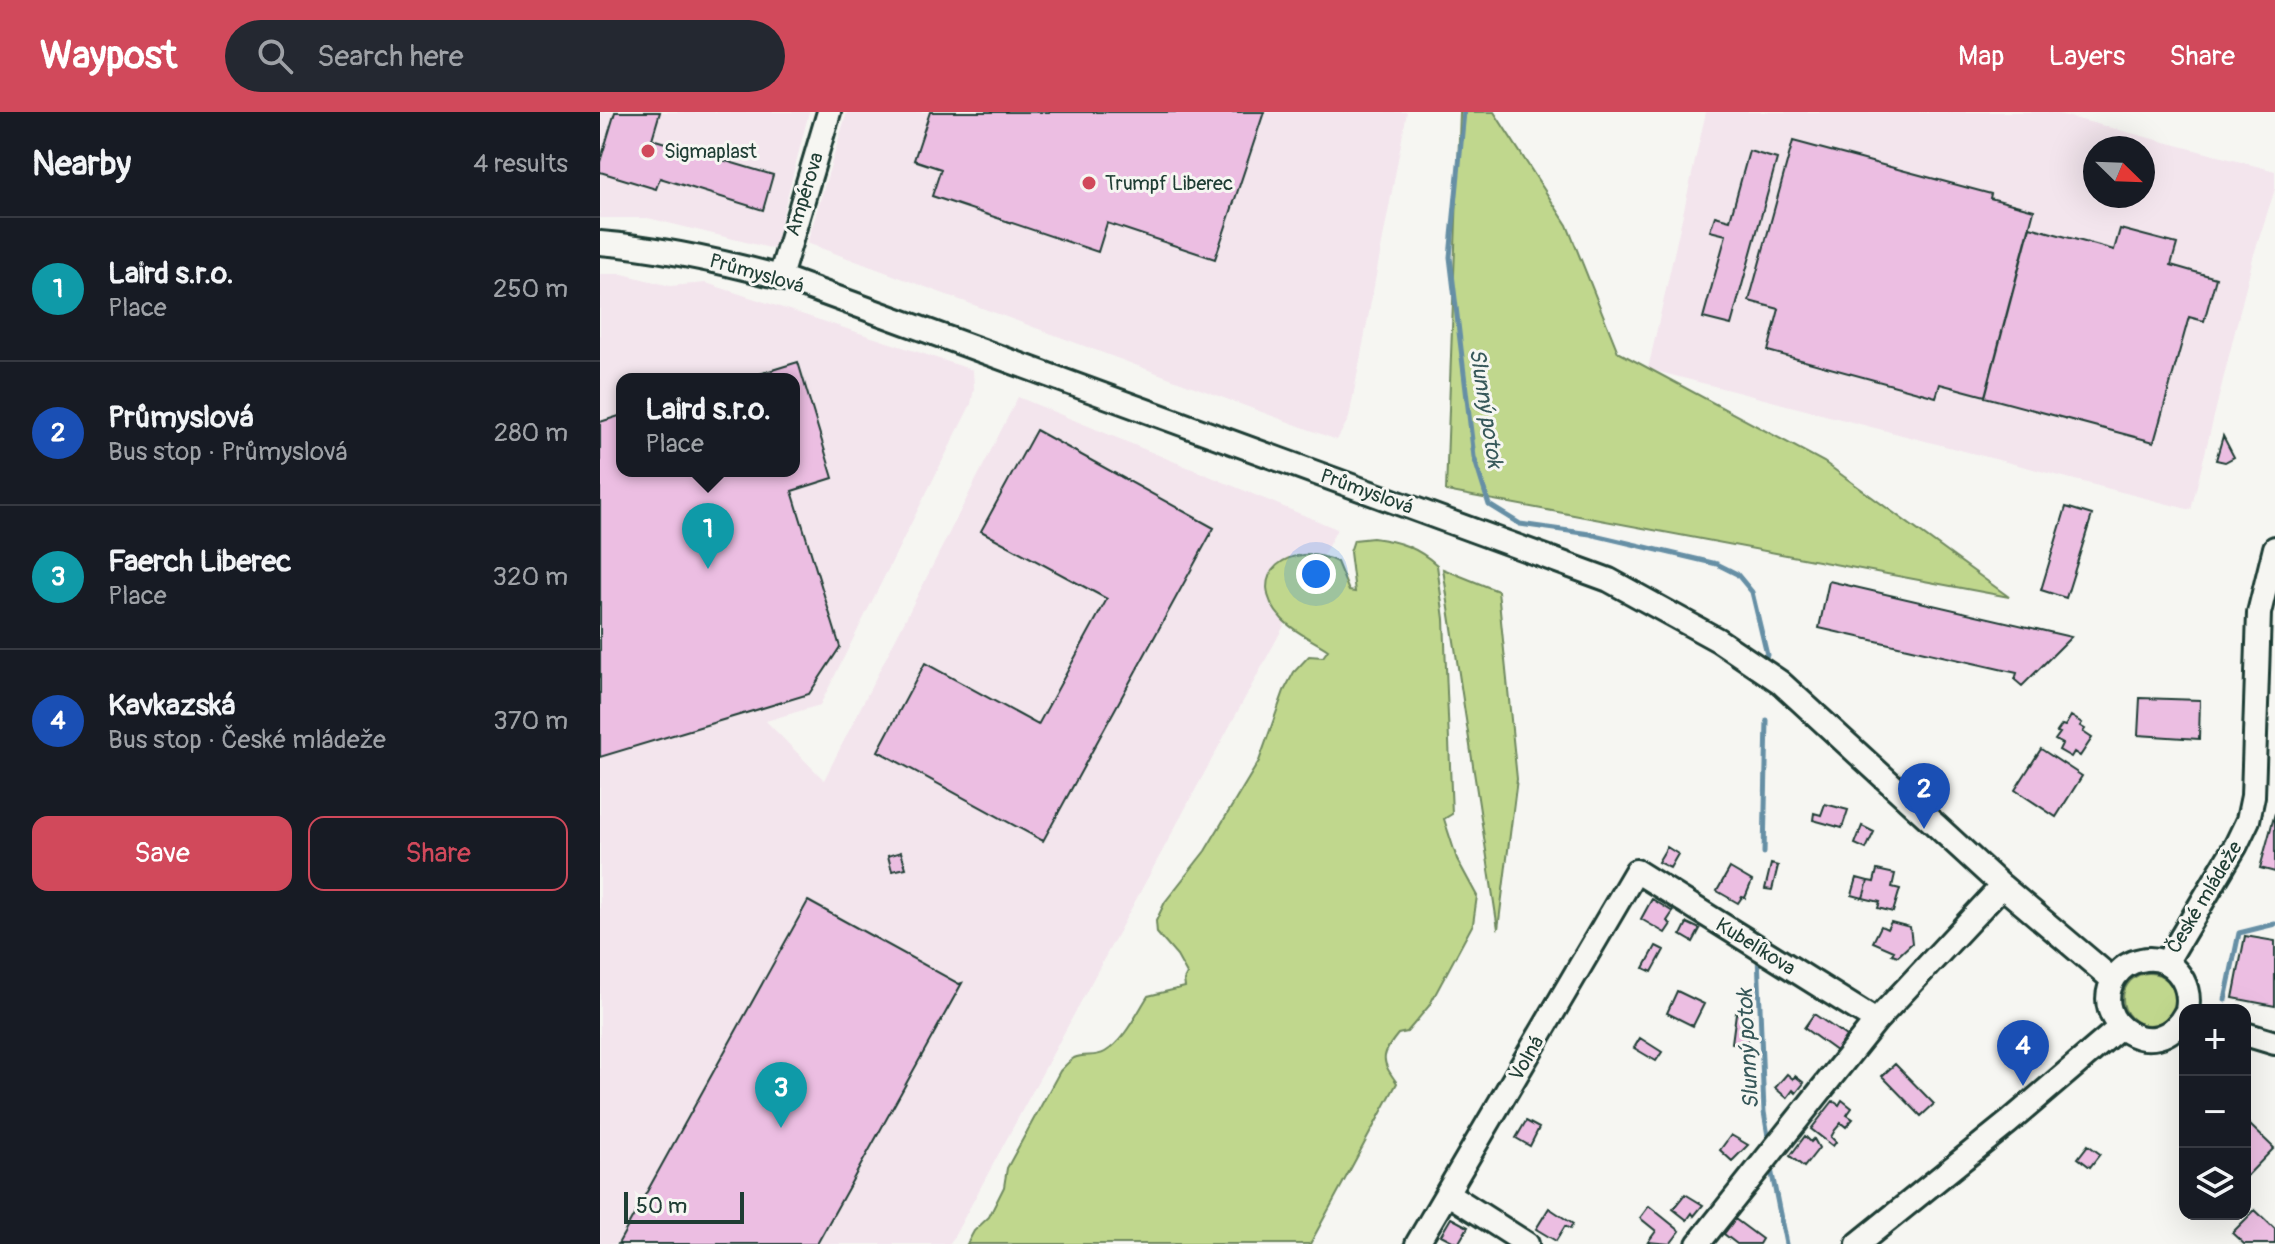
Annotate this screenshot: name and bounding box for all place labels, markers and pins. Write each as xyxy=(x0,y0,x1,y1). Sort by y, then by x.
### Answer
place label: Sigmaplast xyxy=(664,139,758,164)
marker: Sigmaplast xyxy=(639,142,657,160)
place label: Trumpf Liberec xyxy=(1105,171,1233,196)
marker: Trumpf Liberec xyxy=(1080,174,1098,192)
pin: 1 xyxy=(682,503,734,569)
pin: 2 xyxy=(1898,763,1950,829)
pin: 4 xyxy=(1997,1020,2049,1086)
pin: 3 xyxy=(755,1062,807,1128)

